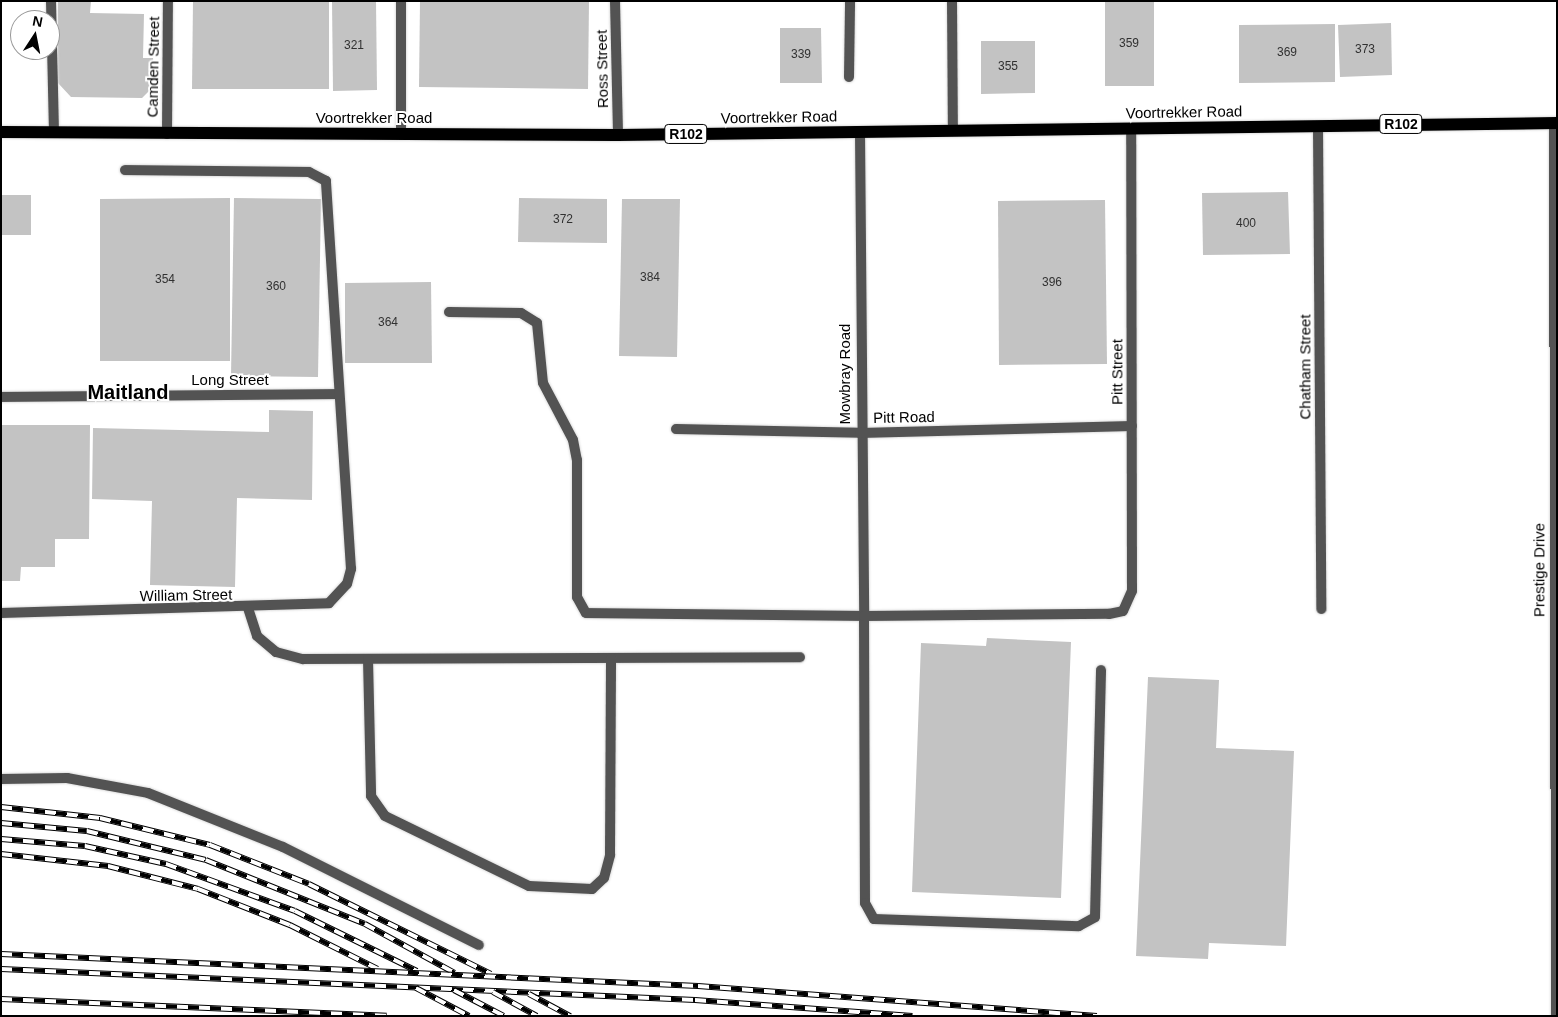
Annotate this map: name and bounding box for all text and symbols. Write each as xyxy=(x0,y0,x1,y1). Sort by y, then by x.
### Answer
north arrow xyxy=(10,10,60,60)
text: N xyxy=(31,12,44,30)
street label: Camden Street xyxy=(143,16,163,118)
street label: Ross Street xyxy=(592,30,612,108)
house number: 359 xyxy=(1119,37,1139,51)
house number: 321 xyxy=(344,39,364,53)
house number: 373 xyxy=(1355,43,1375,57)
house number: 369 xyxy=(1277,46,1297,60)
house number: 339 xyxy=(791,48,811,62)
house number: 355 xyxy=(998,60,1018,74)
street label: Voortrekker Road xyxy=(1125,102,1243,122)
street label: Voortrekker Road xyxy=(720,107,838,127)
street label: Voortrekker Road xyxy=(316,109,432,127)
road number: R102 xyxy=(1378,112,1424,136)
road number: R102 xyxy=(664,122,708,146)
house number: 372 xyxy=(553,213,573,227)
house number: 400 xyxy=(1236,217,1256,231)
house number: 384 xyxy=(640,271,660,285)
house number: 354 xyxy=(155,273,175,287)
house number: 396 xyxy=(1042,276,1062,290)
house number: 360 xyxy=(266,280,286,294)
street label: Chatham Street xyxy=(1296,314,1314,420)
house number: 364 xyxy=(378,316,398,330)
street label: Mowbray Road xyxy=(836,324,854,424)
street label: Pitt Street xyxy=(1108,339,1126,405)
street label: Long Street xyxy=(191,371,269,389)
district label: Maitland xyxy=(87,380,169,404)
street label: Pitt Road xyxy=(873,407,935,427)
street label: Prestige Drive xyxy=(1530,523,1548,617)
street label: William Street xyxy=(140,585,232,605)

